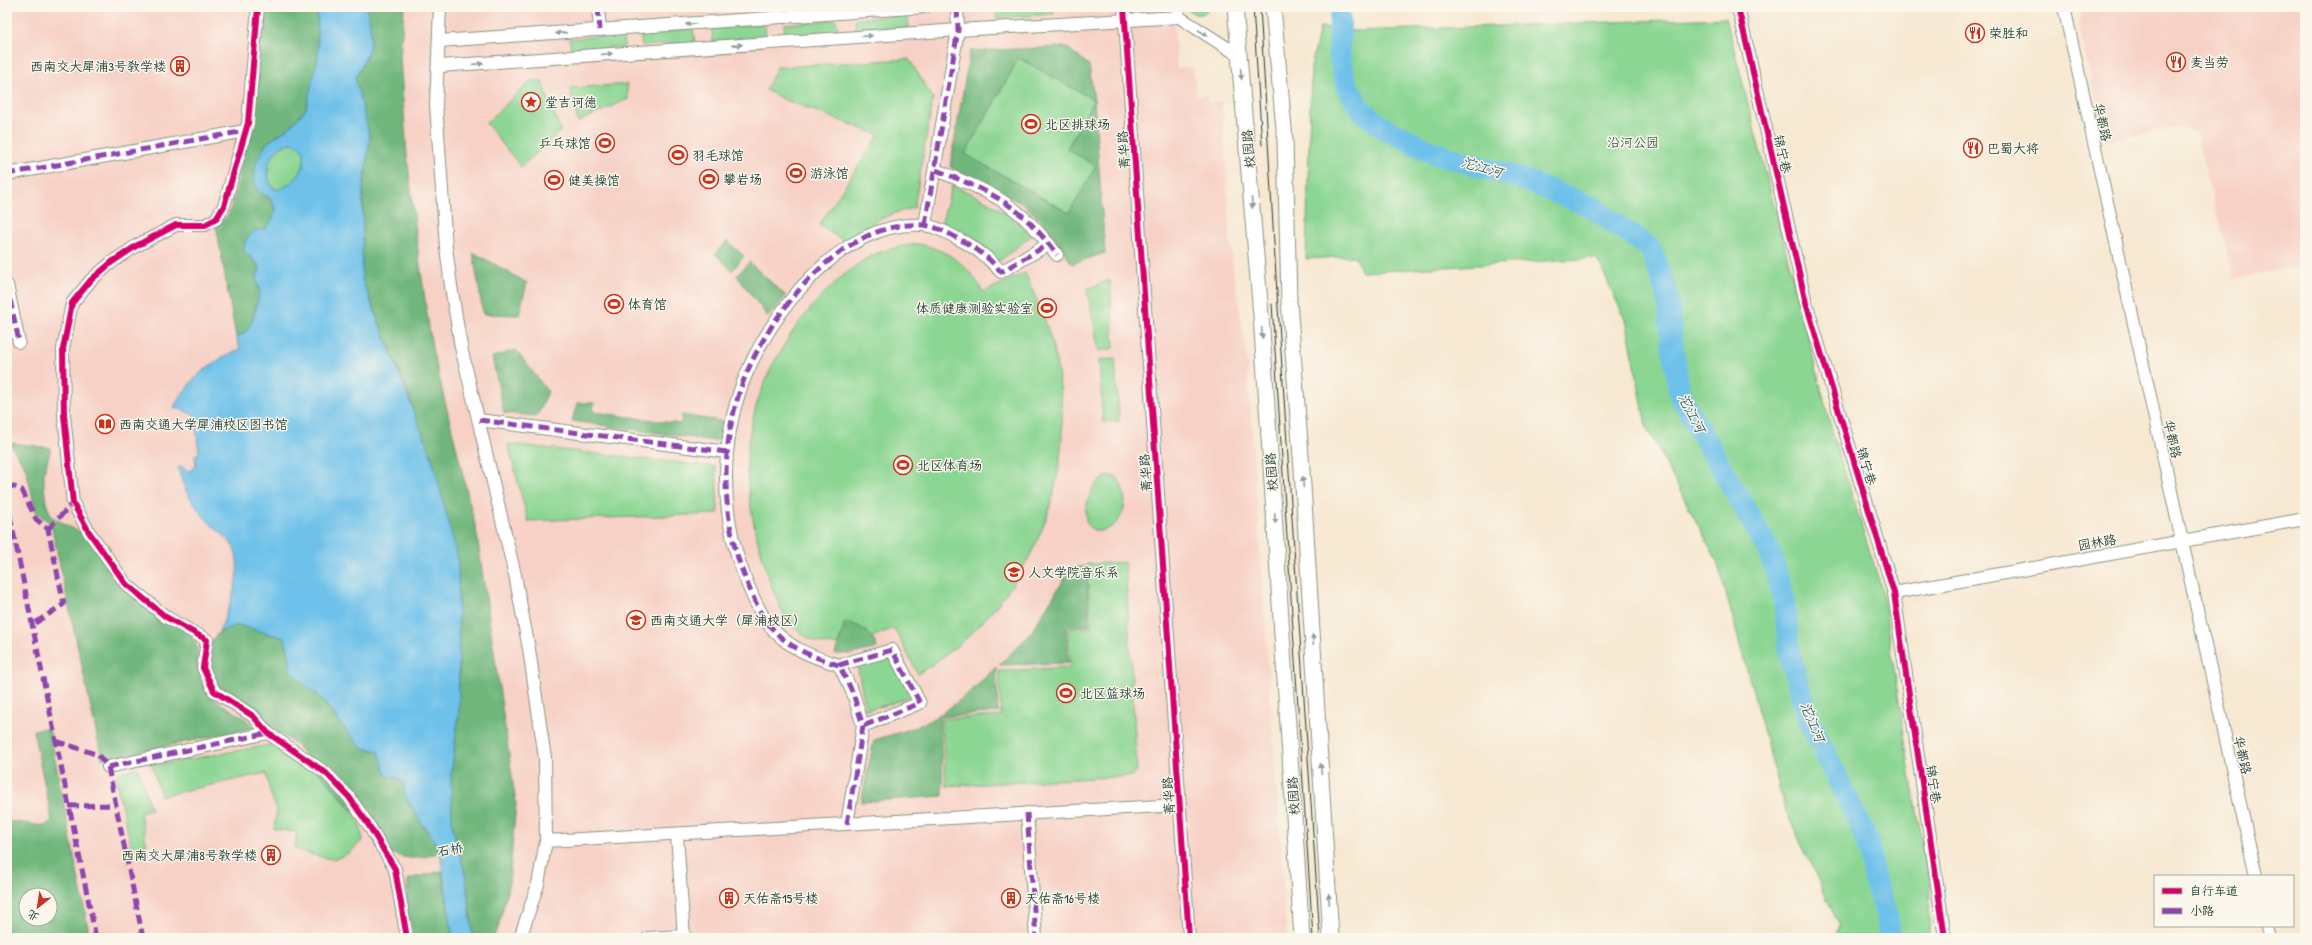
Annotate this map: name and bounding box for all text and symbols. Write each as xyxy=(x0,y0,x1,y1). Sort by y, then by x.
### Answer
one-way arrow xyxy=(685,20,697,27)
restaurant icon: 荣胜和 xyxy=(1964,22,1986,44)
place label: 荣胜和 xyxy=(1989,24,2028,42)
one-way arrow xyxy=(555,29,567,36)
one-way arrow xyxy=(1198,29,1209,36)
one-way arrow xyxy=(861,33,873,40)
one-way arrow xyxy=(731,42,743,49)
one-way arrow xyxy=(601,51,613,58)
restaurant icon: 麦当劳 xyxy=(2165,51,2187,73)
place label: 麦当劳 xyxy=(2190,53,2229,71)
building icon: 西南交大犀浦3号教学楼 xyxy=(169,55,191,77)
place label: 西南交大犀浦3号教学楼 xyxy=(30,57,166,75)
one-way arrow xyxy=(472,60,484,67)
one-way arrow xyxy=(1238,68,1245,80)
place icon: 堂吉诃德 xyxy=(520,91,542,113)
place label: 堂吉诃德 xyxy=(545,93,597,111)
street label: 华都路 xyxy=(2090,101,2116,143)
sports icon: 北区排球场 xyxy=(1020,113,1042,135)
place label: 北区排球场 xyxy=(1045,115,1110,133)
street label: 校园路 xyxy=(1237,129,1259,169)
street label: 菁华路 xyxy=(1113,130,1133,170)
sports icon: 乒乓球馆 xyxy=(594,132,616,154)
park label: 沿河公园 xyxy=(1607,133,1659,151)
street label: 锦宁巷 xyxy=(1770,133,1796,175)
place label: 乒乓球馆 xyxy=(539,134,591,152)
restaurant icon: 巴蜀大将 xyxy=(1962,137,1984,159)
place label: 巴蜀大将 xyxy=(1987,139,2039,157)
sports icon: 羽毛球馆 xyxy=(667,144,689,166)
place label: 羽毛球馆 xyxy=(692,146,744,164)
water label: 沱江河 xyxy=(1459,151,1507,182)
sports icon: 游泳馆 xyxy=(785,162,807,184)
place label: 游泳馆 xyxy=(810,164,849,182)
sports icon: 攀岩场 xyxy=(698,168,720,190)
sports icon: 健美操馆 xyxy=(543,169,565,191)
place label: 攀岩场 xyxy=(723,170,762,188)
place label: 健美操馆 xyxy=(568,171,620,189)
one-way arrow xyxy=(1249,197,1255,209)
sports icon: 体育馆 xyxy=(603,293,625,315)
place label: 体育馆 xyxy=(628,295,667,313)
sports icon: 体质健康测验实验室 xyxy=(1036,297,1058,319)
place label: 体质健康测验实验室 xyxy=(916,299,1033,317)
one-way arrow xyxy=(1259,327,1266,339)
water label: 沱江河 xyxy=(1674,390,1711,438)
library icon: 西南交通大学犀浦校区图书馆 xyxy=(94,413,116,435)
place label: 西南交通大学犀浦校区图书馆 xyxy=(119,415,288,433)
street label: 华都路 xyxy=(2160,418,2186,460)
street label: 锦宁巷 xyxy=(1853,445,1881,487)
street label: 校园路 xyxy=(1261,452,1281,492)
street label: 菁华路 xyxy=(1135,453,1155,493)
sports icon: 北区体育场 xyxy=(892,454,914,476)
place label: 北区体育场 xyxy=(917,456,982,474)
one-way arrow xyxy=(1299,476,1306,488)
one-way arrow xyxy=(1271,512,1278,524)
street label: 园林路 xyxy=(2076,530,2118,554)
school or university icon: 人文学院音乐系 xyxy=(1003,561,1025,583)
place label: 人文学院音乐系 xyxy=(1028,563,1119,581)
school or university icon: 西南交通大学（犀浦校区） xyxy=(625,609,647,631)
place label: 西南交通大学（犀浦校区） xyxy=(650,611,806,629)
one-way arrow xyxy=(1309,634,1316,646)
sports icon: 北区篮球场 xyxy=(1055,682,1077,704)
place label: 北区篮球场 xyxy=(1080,684,1145,702)
water label: 沱江河 xyxy=(1797,699,1831,747)
street label: 华都路 xyxy=(2230,734,2256,776)
one-way arrow xyxy=(1317,763,1324,775)
street label: 锦宁巷 xyxy=(1922,763,1946,805)
street label: 菁华路 xyxy=(1158,776,1178,816)
street label: 校园路 xyxy=(1283,776,1303,816)
street label: 石桥 xyxy=(436,838,464,860)
building icon: 西南交大犀浦8号教学楼 xyxy=(260,844,282,866)
place label: 西南交大犀浦8号教学楼 xyxy=(121,846,257,864)
legend xyxy=(2154,875,2294,927)
text: 自行车道 xyxy=(2190,882,2238,899)
north arrow xyxy=(18,887,58,927)
building icon: 天佑斋15号楼 xyxy=(718,887,740,909)
building icon: 天佑斋16号楼 xyxy=(1000,887,1022,909)
place label: 天佑斋15号楼 xyxy=(743,889,818,907)
place label: 天佑斋16号楼 xyxy=(1025,889,1100,907)
one-way arrow xyxy=(1325,893,1332,905)
text: 小路 xyxy=(2190,902,2214,919)
text: 北 xyxy=(25,907,41,924)

